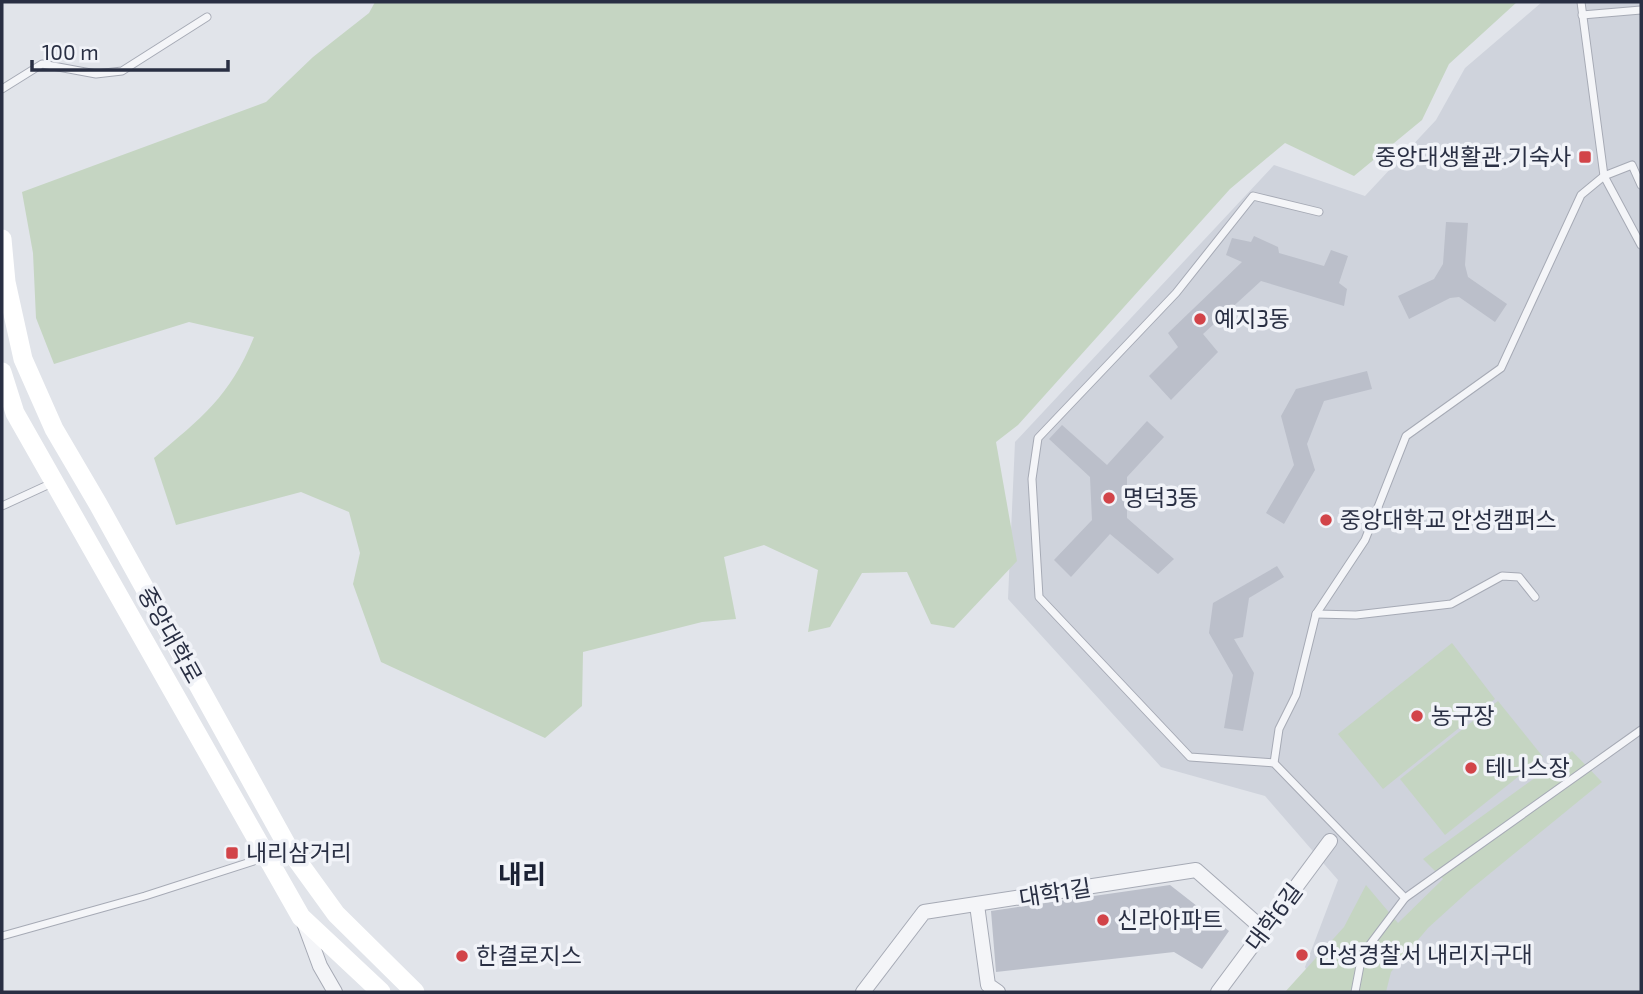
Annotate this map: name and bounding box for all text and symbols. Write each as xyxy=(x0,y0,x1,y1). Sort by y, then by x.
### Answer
scale bar xyxy=(32,28,228,72)
text: 100 m xyxy=(42,39,99,64)
place label: 중앙대생활관.기숙사 xyxy=(1375,142,1571,170)
marker: 중앙대생활관.기숙사 xyxy=(1577,149,1593,165)
place label: 예지3동 xyxy=(1214,304,1290,332)
marker: 예지3동 xyxy=(1192,311,1208,327)
place label: 명덕3동 xyxy=(1123,483,1199,511)
marker: 명덕3동 xyxy=(1101,490,1117,506)
place label: 중앙대학교 안성캠퍼스 xyxy=(1340,505,1557,533)
marker: 중앙대학교 안성캠퍼스 xyxy=(1318,512,1334,528)
street label: 중앙대학로 xyxy=(133,581,209,688)
place label: 농구장 xyxy=(1431,701,1494,729)
marker: 농구장 xyxy=(1409,708,1425,724)
place label: 테니스장 xyxy=(1485,753,1570,781)
marker: 테니스장 xyxy=(1463,760,1479,776)
place label: 내리삼거리 xyxy=(246,838,352,866)
marker: 내리삼거리 xyxy=(224,845,240,861)
district label: 내리 xyxy=(498,858,546,889)
street label: 대학1길 xyxy=(1017,873,1093,912)
street label: 대학6길 xyxy=(1239,877,1307,955)
place label: 신라아파트 xyxy=(1117,905,1223,933)
marker: 신라아파트 xyxy=(1095,912,1111,928)
place label: 안성경찰서 내리지구대 xyxy=(1316,940,1533,968)
place label: 한결로지스 xyxy=(476,941,582,969)
marker: 안성경찰서 내리지구대 xyxy=(1294,947,1310,963)
marker: 한결로지스 xyxy=(454,948,470,964)

